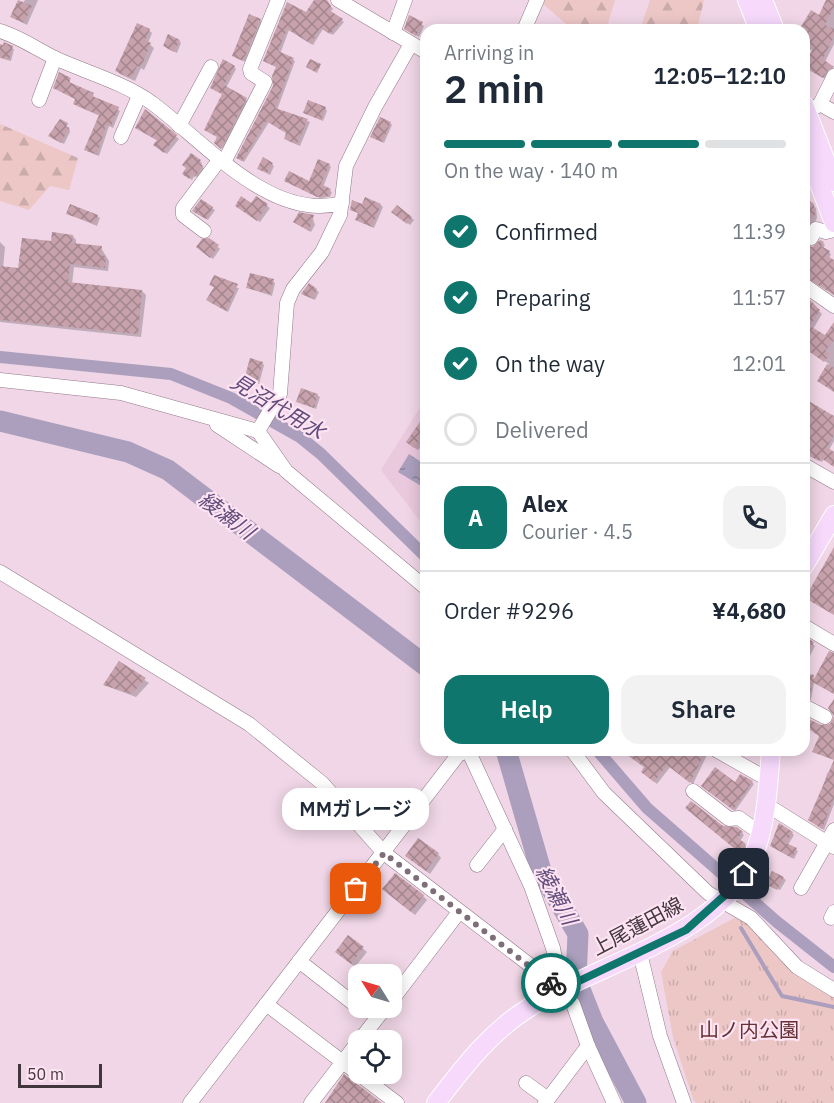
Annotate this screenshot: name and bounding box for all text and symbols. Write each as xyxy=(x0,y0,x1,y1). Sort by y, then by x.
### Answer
text: Arriving in xyxy=(444,39,534,66)
text: 12:05–12:10 xyxy=(653,61,786,90)
text: 2 min xyxy=(444,63,545,114)
text: On the way · 140 m xyxy=(444,157,618,184)
icon: check xyxy=(444,215,477,248)
text: Confirmed xyxy=(495,217,598,246)
text: 11:39 xyxy=(732,218,786,245)
icon: check xyxy=(444,281,477,314)
text: Preparing xyxy=(495,283,590,312)
text: 11:57 xyxy=(732,284,786,311)
icon: check xyxy=(444,347,477,380)
text: On the way xyxy=(495,349,605,378)
text: 12:01 xyxy=(732,350,786,377)
water label: 見沼代用水 xyxy=(226,367,332,446)
text: Delivered xyxy=(495,415,589,444)
water label: 綾瀬川 xyxy=(193,485,262,546)
button: phone xyxy=(723,486,786,549)
text: Alex xyxy=(522,489,568,518)
text: A xyxy=(468,503,483,532)
text: Courier · 4.5 xyxy=(522,518,633,545)
text: Order #9296 xyxy=(444,596,574,625)
text: ¥4,680 xyxy=(712,596,786,625)
button: Help xyxy=(444,675,609,744)
button: Share xyxy=(621,675,786,744)
callout: MMガレージ xyxy=(282,787,430,829)
text: MMガレージ xyxy=(299,795,412,822)
pin xyxy=(718,848,769,899)
icon: home xyxy=(727,857,760,890)
water label: 綾瀬川 xyxy=(530,861,585,931)
pin xyxy=(330,863,381,914)
icon: bag xyxy=(339,872,372,905)
street label: 上尾蓮田線 xyxy=(587,891,687,961)
courier xyxy=(521,953,581,1013)
north arrow xyxy=(348,964,402,1018)
map controls xyxy=(348,964,402,1084)
icon: bike xyxy=(535,967,568,1000)
park label: 山ノ内公園 xyxy=(699,1016,799,1043)
button: locate xyxy=(348,1030,402,1084)
scale bar xyxy=(18,1061,102,1088)
text: 50 m xyxy=(27,1064,64,1084)

